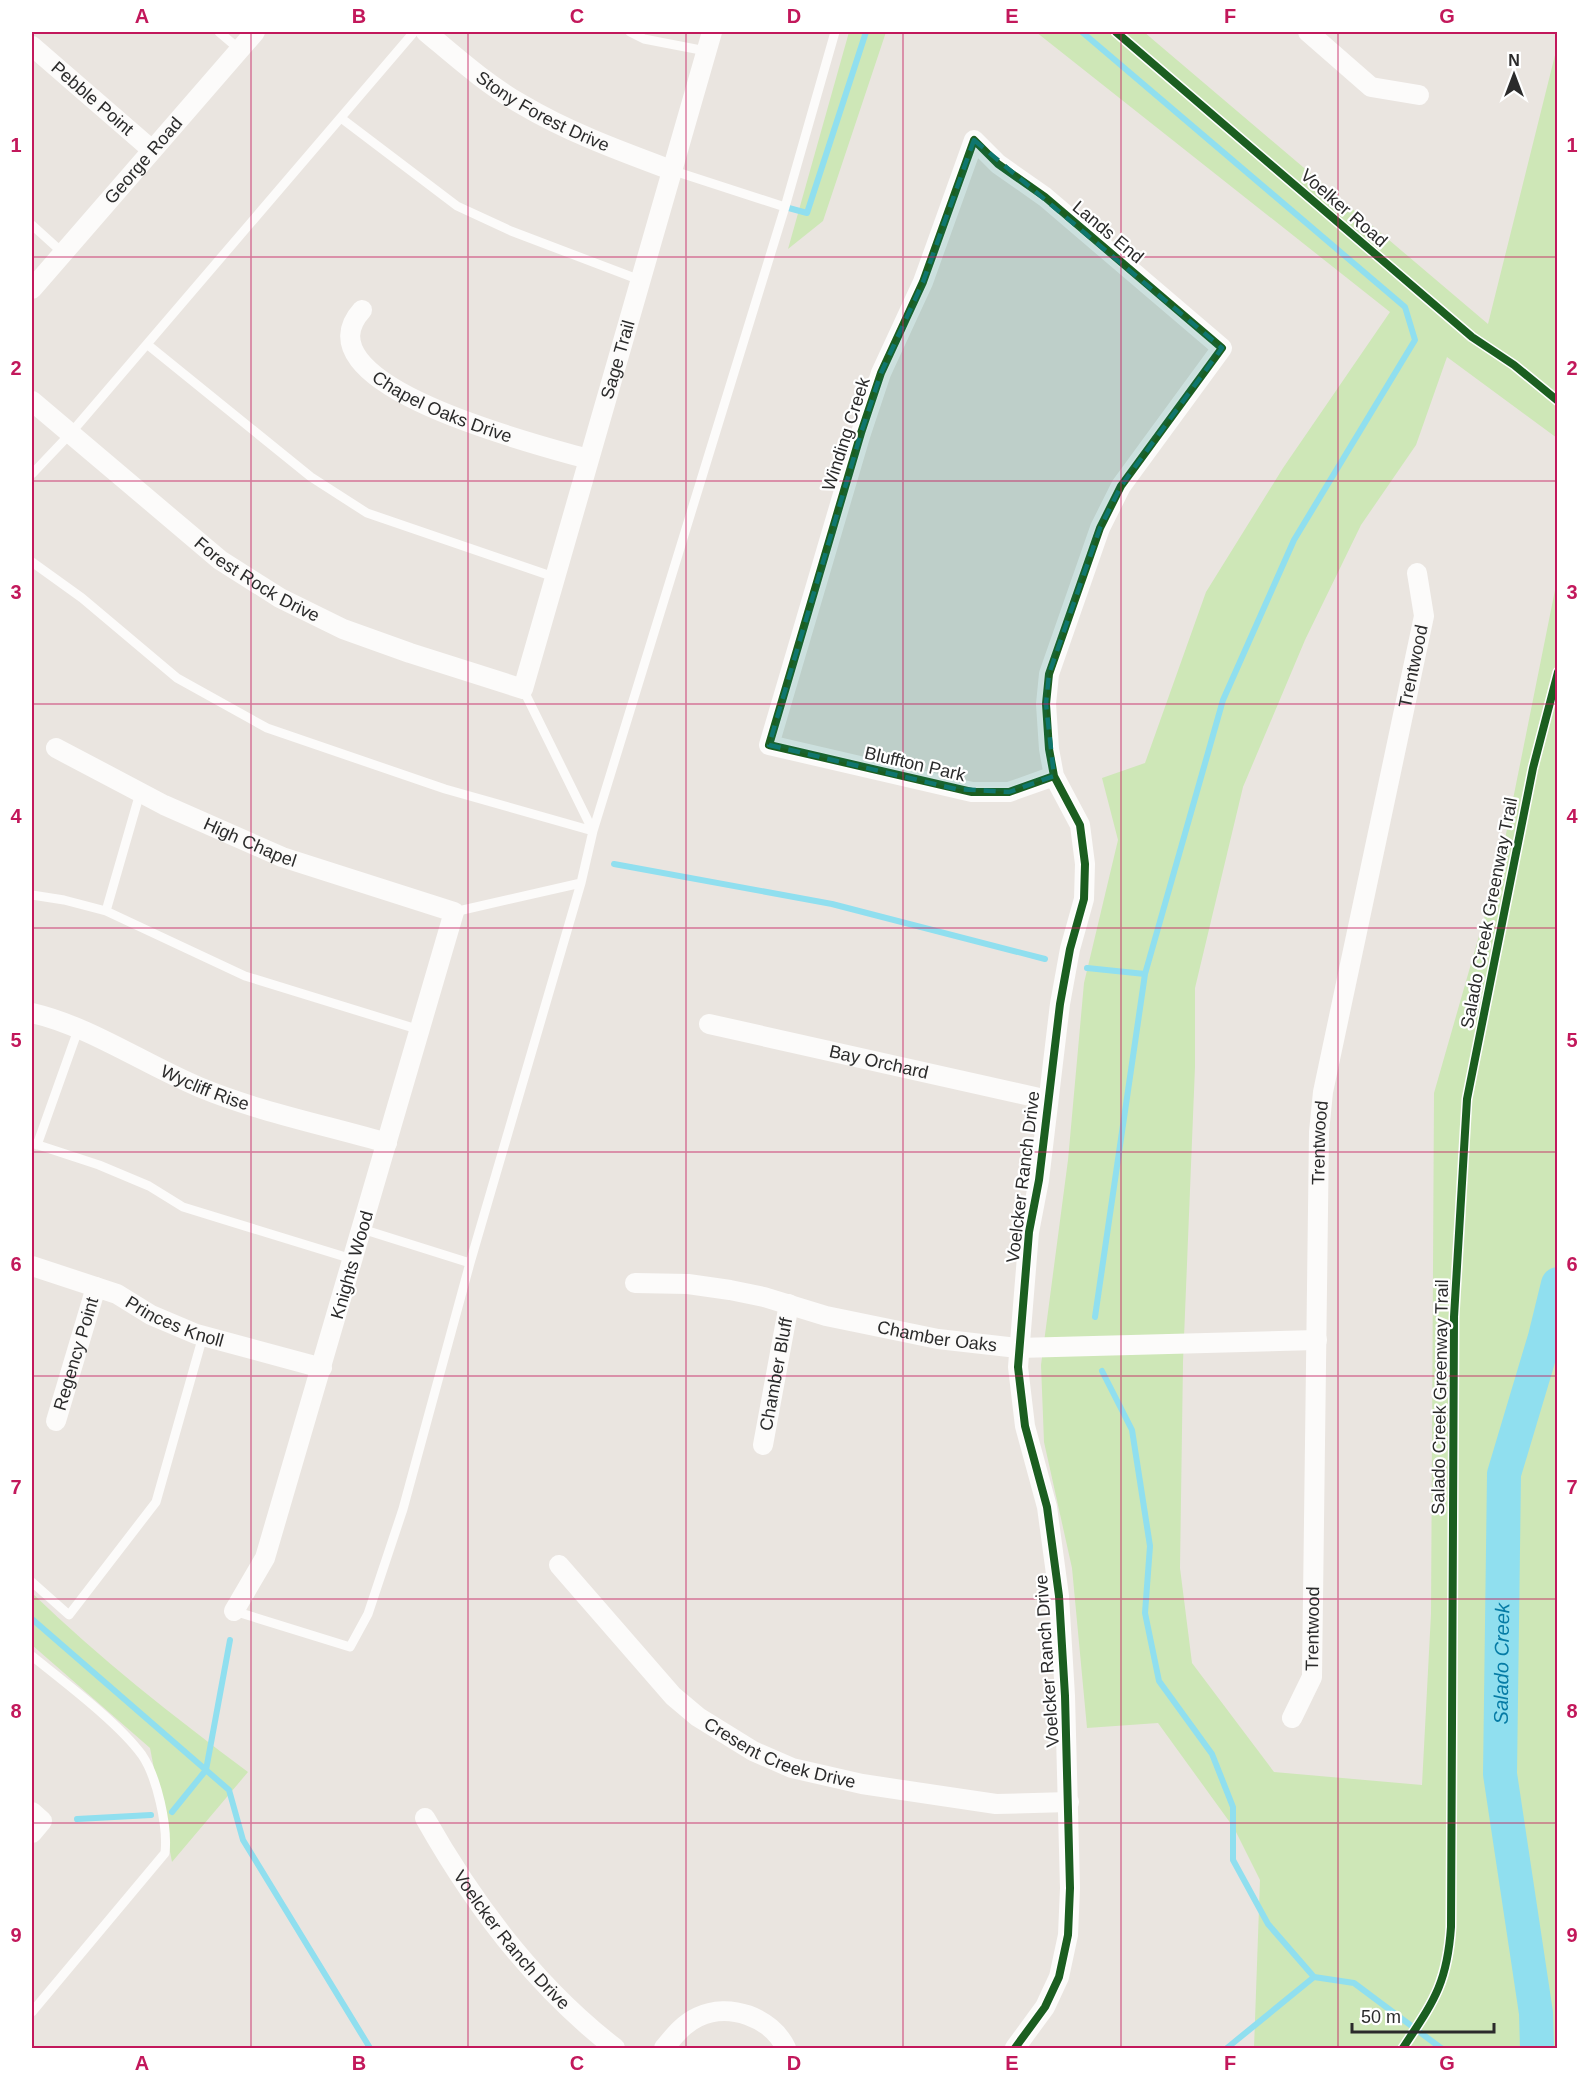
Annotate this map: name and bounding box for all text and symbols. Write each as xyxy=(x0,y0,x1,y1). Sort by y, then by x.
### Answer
text: A xyxy=(135,5,149,27)
text: B xyxy=(352,5,366,27)
text: C xyxy=(570,5,584,27)
text: D xyxy=(787,5,801,27)
text: E xyxy=(1005,5,1019,27)
text: F xyxy=(1224,5,1236,27)
text: G xyxy=(1439,5,1455,27)
north arrow xyxy=(1484,45,1544,105)
text: N xyxy=(1508,52,1520,69)
street label: Pebble Point xyxy=(47,57,138,139)
street label: Stony Forest Drive xyxy=(472,67,612,155)
street label: George Road xyxy=(100,113,186,208)
text: 1 xyxy=(10,134,22,156)
text: 1 xyxy=(1566,134,1578,156)
street label: Voelker Road xyxy=(1297,165,1391,251)
street label: Lands End xyxy=(1069,197,1147,267)
street label: Sage Trail xyxy=(597,318,639,401)
text: 2 xyxy=(10,357,22,379)
text: 2 xyxy=(1566,357,1578,379)
street label: Chapel Oaks Drive xyxy=(368,367,514,446)
street label: Winding Creek xyxy=(818,374,874,493)
street label: Forest Rock Drive xyxy=(190,533,323,626)
text: 3 xyxy=(10,581,22,603)
text: 3 xyxy=(1566,581,1578,603)
street label: Trentwood xyxy=(1395,623,1432,710)
street label: Bluffton Park xyxy=(863,743,968,786)
street label: Salado Creek Greenway Trail xyxy=(1457,796,1521,1030)
text: 4 xyxy=(10,805,22,827)
text: 4 xyxy=(1566,805,1578,827)
street label: High Chapel xyxy=(201,814,299,871)
text: 5 xyxy=(10,1029,22,1051)
text: 5 xyxy=(1566,1029,1578,1051)
street label: Bay Orchard xyxy=(827,1041,930,1083)
street label: Wycliff Rise xyxy=(158,1061,252,1114)
street label: Voelcker Ranch Drive xyxy=(1003,1090,1043,1264)
street label: Trentwood xyxy=(1308,1100,1332,1185)
street label: Knights Wood xyxy=(327,1209,377,1321)
text: 6 xyxy=(10,1253,22,1275)
text: 6 xyxy=(1566,1253,1578,1275)
street label: Salado Creek Greenway Trail xyxy=(1428,1279,1452,1515)
street label: Princes Knoll xyxy=(122,1292,226,1351)
street label: Regency Point xyxy=(50,1295,102,1413)
street label: Chamber Bluff xyxy=(756,1315,796,1432)
street label: Chamber Oaks xyxy=(875,1317,998,1356)
text: 7 xyxy=(10,1476,22,1498)
text: 7 xyxy=(1566,1476,1578,1498)
street label: Voelcker Ranch Drive xyxy=(1031,1574,1063,1748)
street label: Trentwood xyxy=(1302,1586,1323,1671)
water label: Salado Creek xyxy=(1490,1602,1513,1724)
text: 8 xyxy=(10,1700,22,1722)
text: 8 xyxy=(1566,1700,1578,1722)
street label: Cresent Creek Drive xyxy=(701,1713,858,1792)
street label: Voelcker Ranch Drive xyxy=(449,1867,574,2014)
text: 9 xyxy=(10,1924,22,1946)
text: 9 xyxy=(1566,1924,1578,1946)
scale bar xyxy=(1352,1996,1494,2034)
text: 50 m xyxy=(1361,2007,1401,2027)
text: A xyxy=(135,2052,149,2074)
text: B xyxy=(352,2052,366,2074)
text: C xyxy=(570,2052,584,2074)
text: D xyxy=(787,2052,801,2074)
text: E xyxy=(1005,2052,1019,2074)
text: F xyxy=(1224,2052,1236,2074)
text: G xyxy=(1439,2052,1455,2074)

